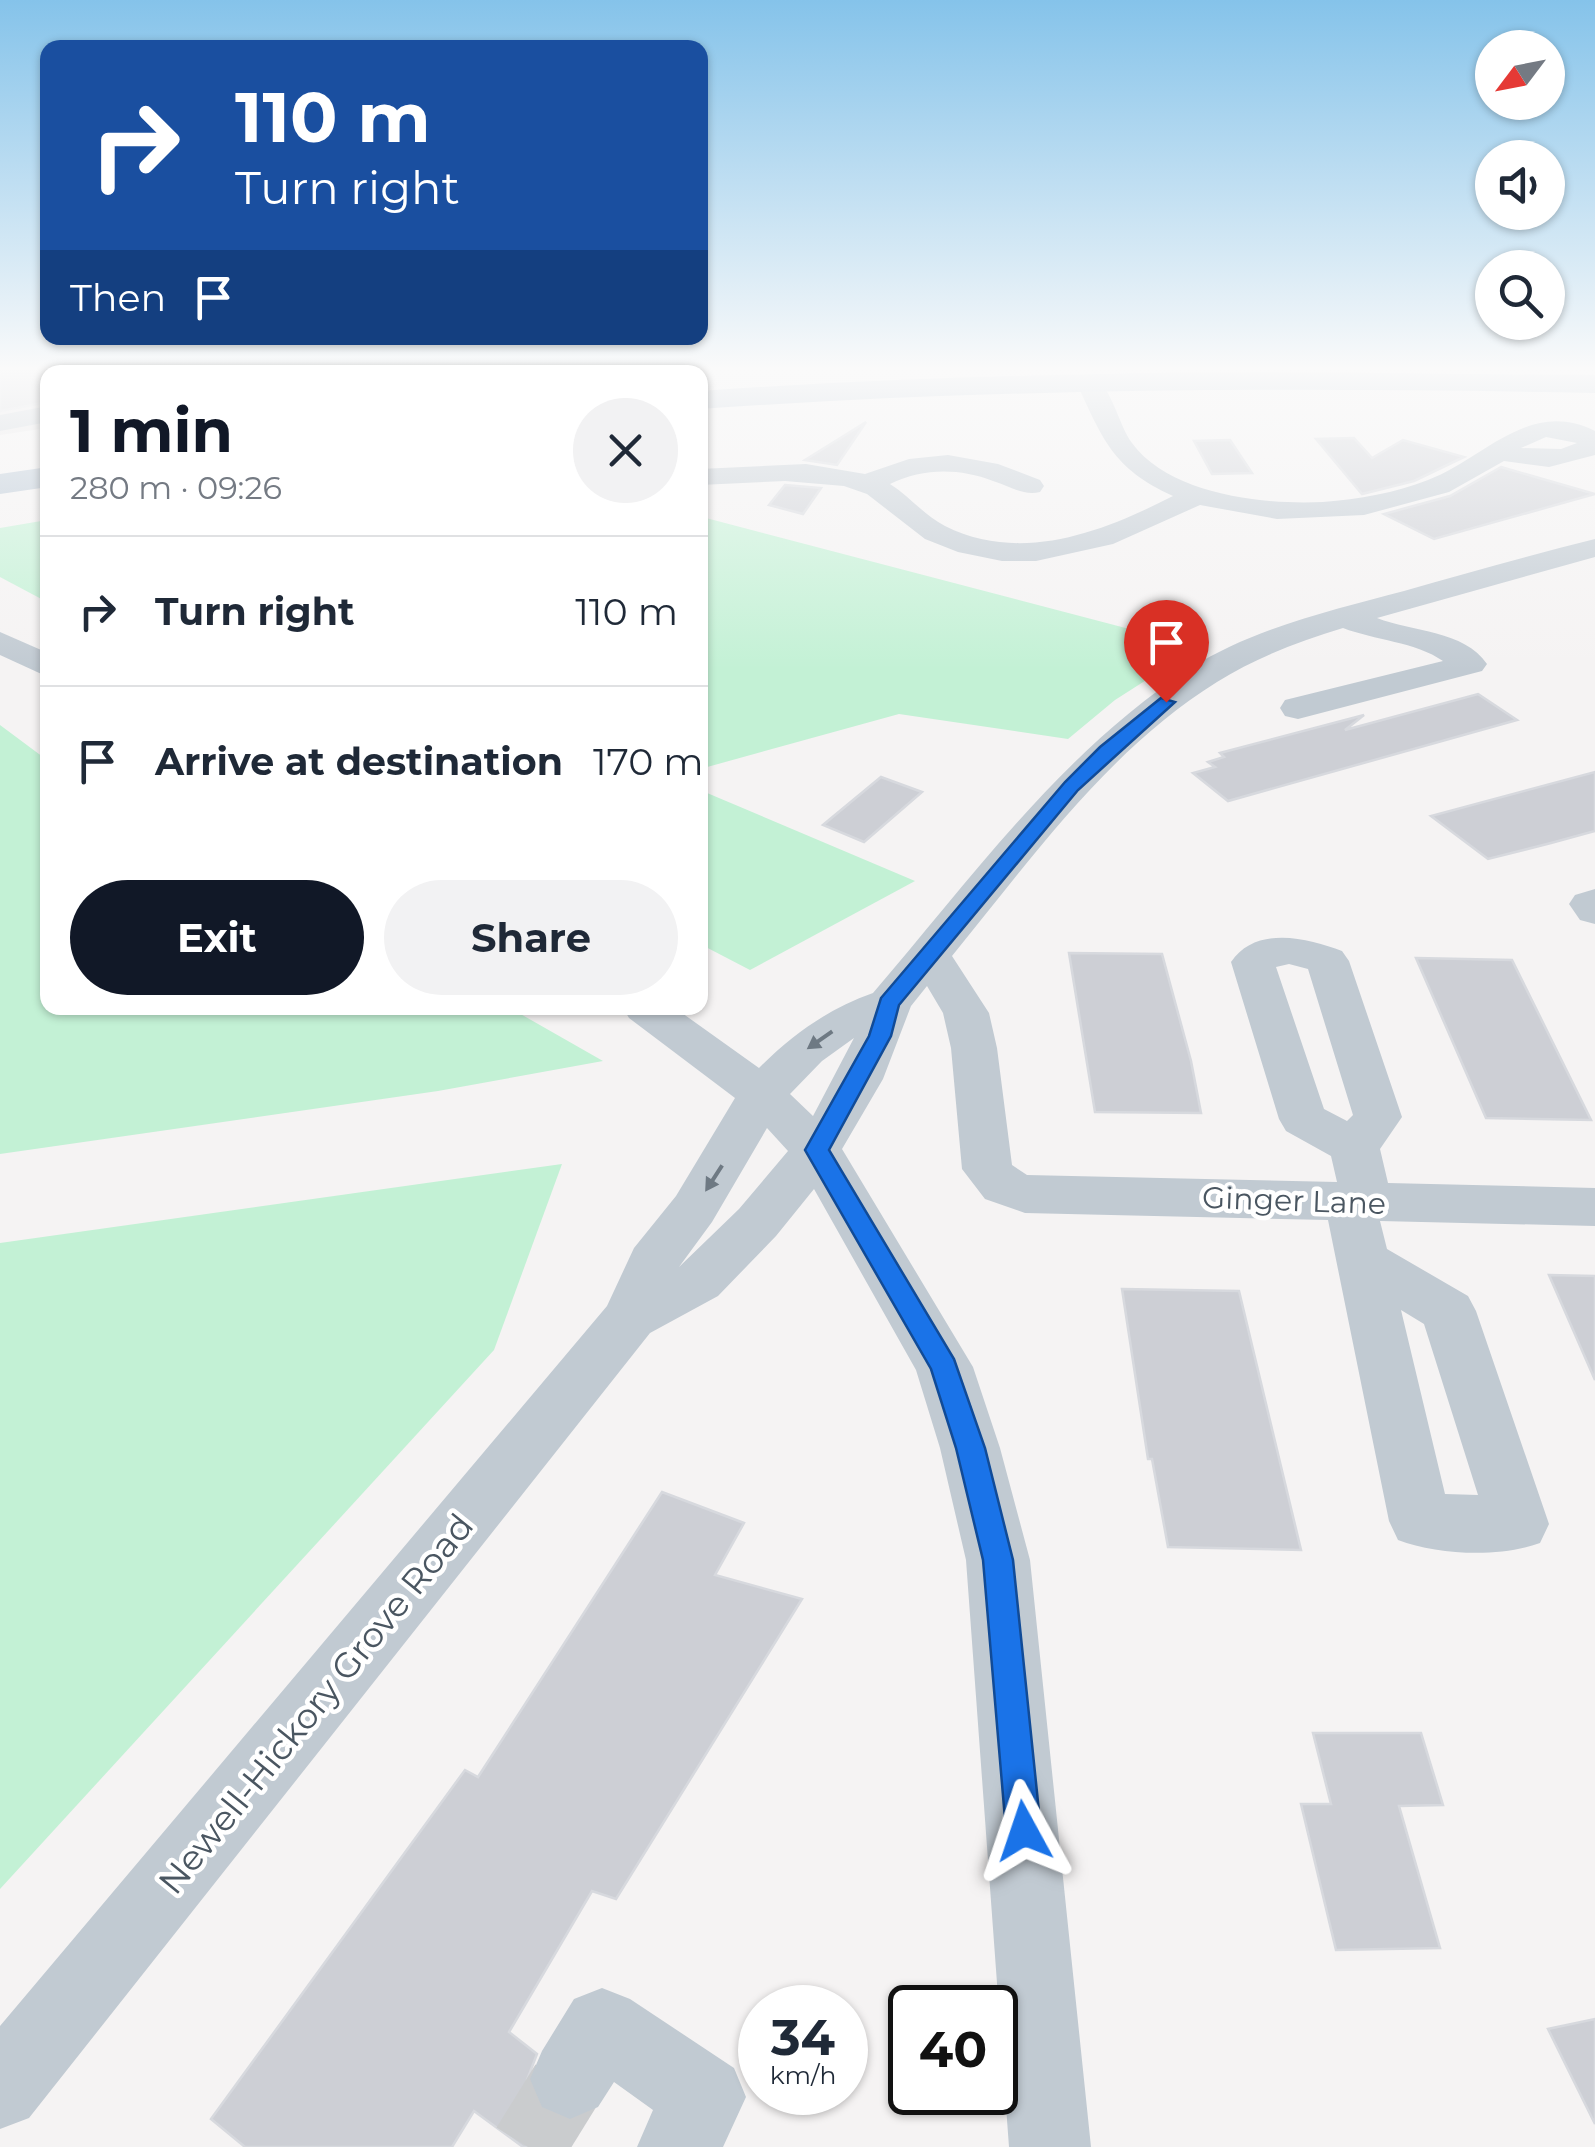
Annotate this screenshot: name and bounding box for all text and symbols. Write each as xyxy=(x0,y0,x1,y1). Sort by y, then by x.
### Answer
north arrow xyxy=(1475,30,1565,120)
map controls xyxy=(1475,30,1565,340)
text: 110 m xyxy=(235,74,431,160)
icon: right xyxy=(70,80,200,210)
button: sound xyxy=(1475,140,1565,230)
text: Turn right xyxy=(235,160,460,215)
button: search xyxy=(1475,250,1565,340)
icon: arrive xyxy=(186,270,241,325)
text: Then xyxy=(70,274,166,321)
text: 1 min xyxy=(70,394,233,467)
button: close xyxy=(573,398,678,503)
text: 280 m · 09:26 xyxy=(70,468,282,507)
icon: right xyxy=(70,584,125,639)
text: Turn right xyxy=(155,588,354,635)
text: 110 m xyxy=(575,588,678,635)
pin xyxy=(1124,600,1209,703)
icon: arrive xyxy=(1139,615,1194,670)
icon: arrive xyxy=(70,734,125,789)
text: Arrive at destination xyxy=(155,738,563,785)
text: 170 m xyxy=(593,738,704,785)
button: Exit xyxy=(70,880,364,995)
button: Share xyxy=(384,880,678,995)
one-way arrow xyxy=(807,1030,833,1049)
one-way arrow xyxy=(706,1164,724,1192)
street label: Ginger Lane xyxy=(1201,1179,1387,1222)
street label: Newell-Hickory Grove Road xyxy=(149,1505,482,1902)
position arrow xyxy=(972,1779,1076,1883)
speed limit sign: 40 xyxy=(888,1985,1018,2115)
text: 34 xyxy=(771,2007,835,2068)
text: km/h xyxy=(770,2060,836,2090)

